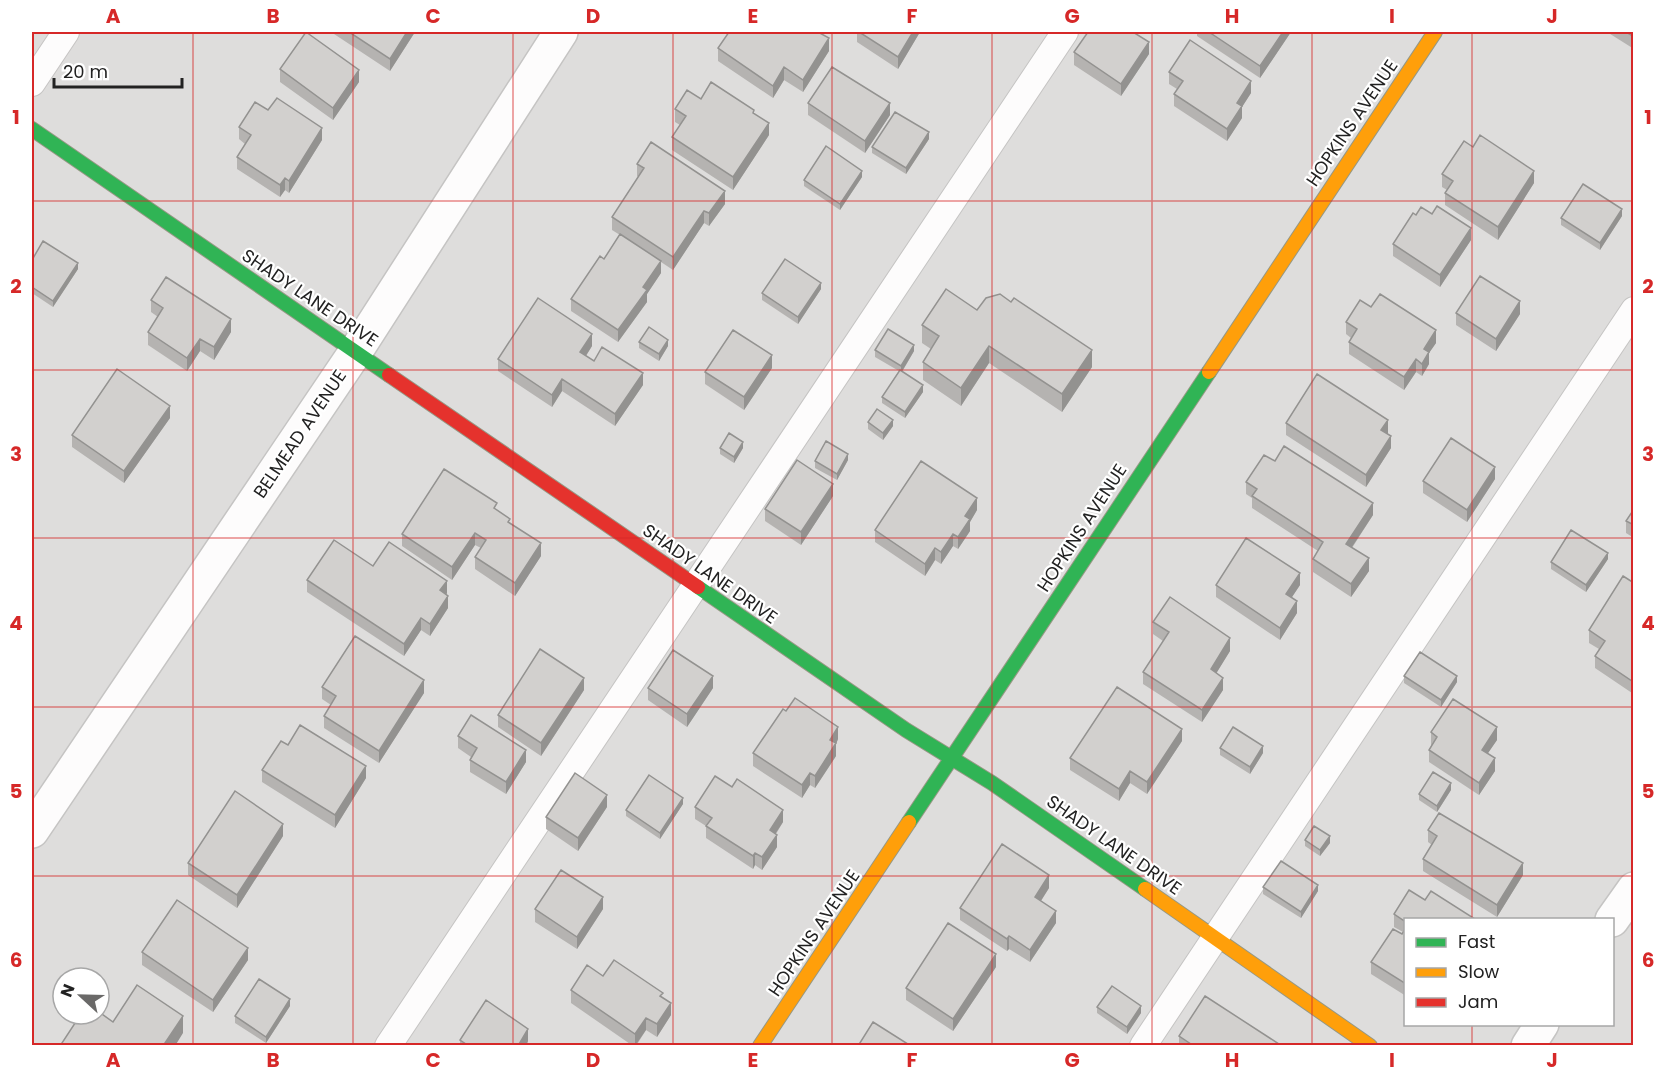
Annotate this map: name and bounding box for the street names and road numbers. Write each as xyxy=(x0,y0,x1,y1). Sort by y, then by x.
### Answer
street label: HOPKINS AVENUE xyxy=(1300,54,1403,191)
street label: SHADY LANE DRIVE xyxy=(237,243,383,352)
street label: BELMEAD AVENUE xyxy=(247,365,352,503)
street label: HOPKINS AVENUE xyxy=(1031,459,1132,597)
street label: SHADY LANE DRIVE xyxy=(638,518,783,630)
street label: SHADY LANE DRIVE xyxy=(1042,789,1187,901)
street label: HOPKINS AVENUE xyxy=(762,864,865,1001)

